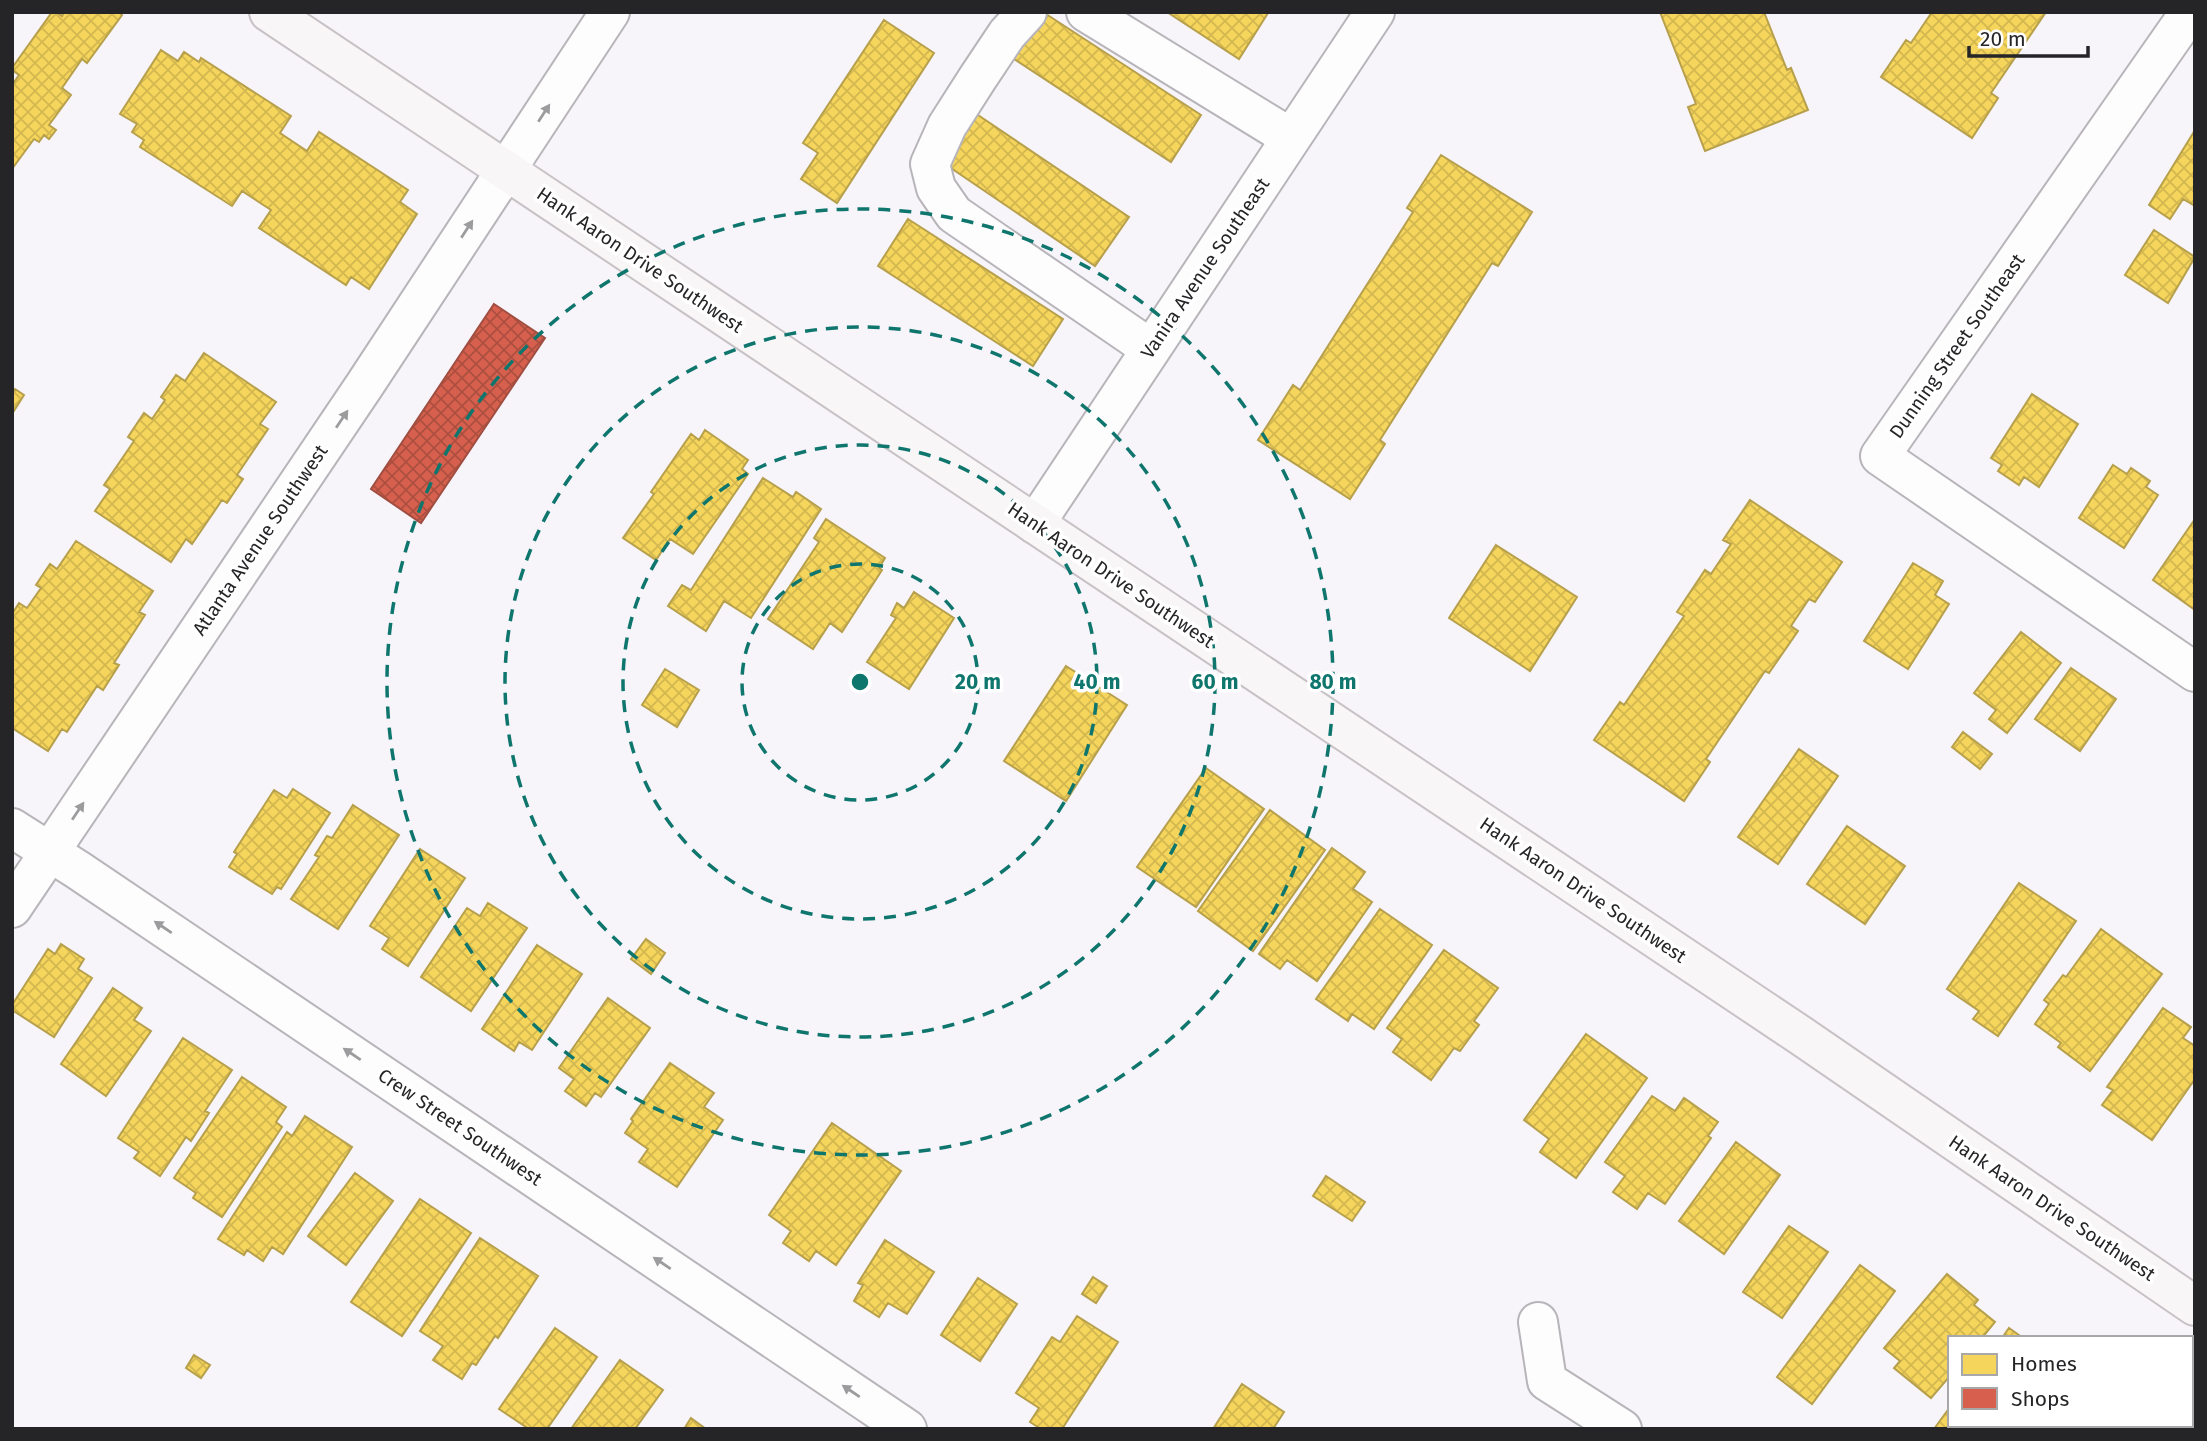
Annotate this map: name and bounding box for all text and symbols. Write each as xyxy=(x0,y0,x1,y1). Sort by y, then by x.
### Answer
scale bar xyxy=(1969,14,2088,58)
text: 20 m xyxy=(1980,26,2026,52)
one-way arrow xyxy=(537,104,551,122)
street label: Vanira Avenue Southeast xyxy=(1136,173,1274,363)
street label: Hank Aaron Drive Southwest xyxy=(532,182,748,338)
one-way arrow xyxy=(461,220,474,239)
street label: Dunning Street Southeast xyxy=(1884,249,2030,443)
one-way arrow xyxy=(335,410,349,428)
street label: Atlanta Avenue Southwest xyxy=(188,440,332,640)
street label: Hank Aaron Drive Southwest xyxy=(1003,497,1219,653)
text: 20 m xyxy=(955,669,1001,695)
text: 40 m xyxy=(1074,669,1120,695)
text: 60 m xyxy=(1192,669,1238,695)
text: 80 m xyxy=(1309,669,1357,695)
centre of rings xyxy=(848,670,872,694)
one-way arrow xyxy=(71,802,85,820)
street label: Hank Aaron Drive Southwest xyxy=(1475,812,1691,968)
one-way arrow xyxy=(154,920,172,934)
one-way arrow xyxy=(342,1048,361,1061)
street label: Crew Street Southwest xyxy=(374,1064,547,1191)
street label: Hank Aaron Drive Southwest xyxy=(1944,1130,2160,1286)
one-way arrow xyxy=(652,1257,672,1270)
legend xyxy=(1948,1336,2193,1427)
text: Homes xyxy=(2011,1351,2077,1377)
one-way arrow xyxy=(841,1384,861,1397)
text: Shops xyxy=(2011,1386,2069,1412)

